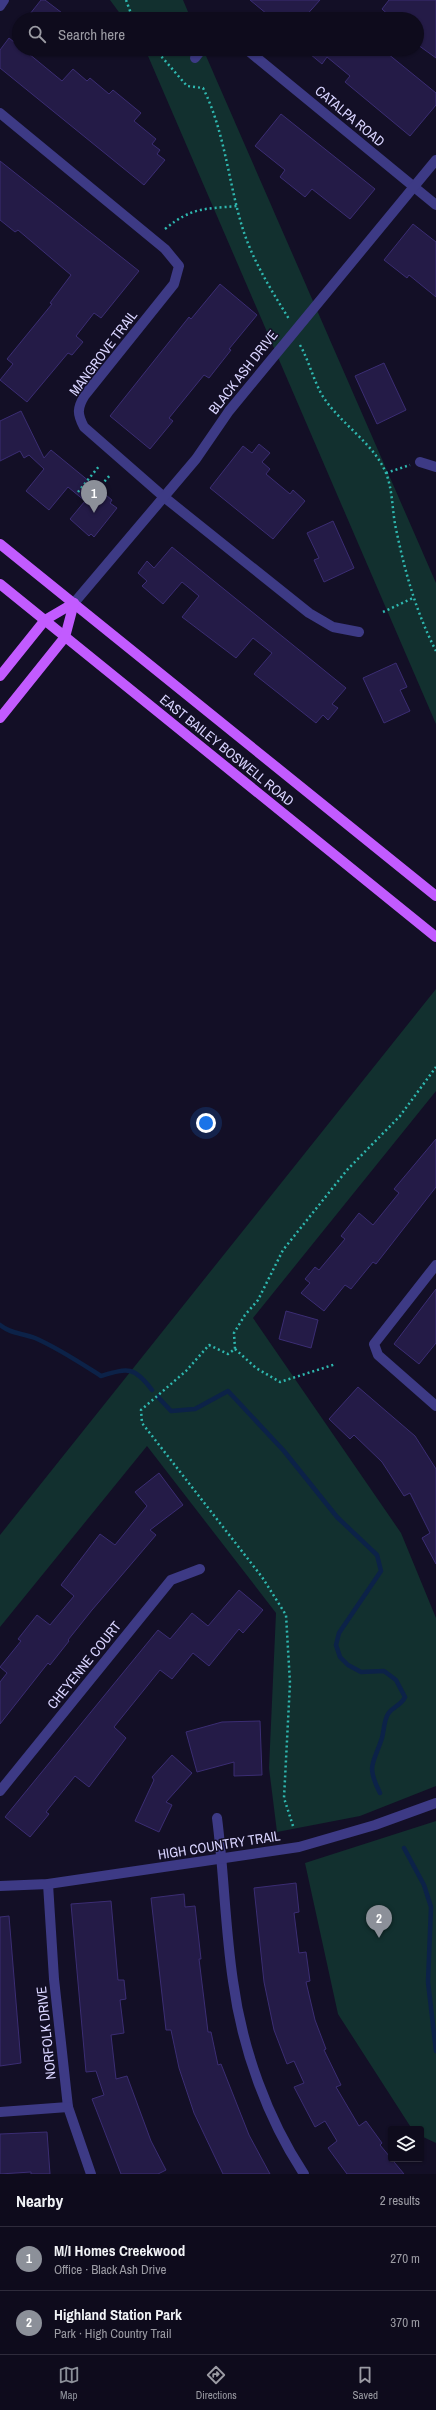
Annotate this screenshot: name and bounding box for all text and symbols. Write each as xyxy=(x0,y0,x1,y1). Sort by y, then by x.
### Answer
search box xyxy=(12,12,424,56)
icon: search xyxy=(26,23,48,45)
text: Search here xyxy=(58,24,125,45)
street label: CATALPA ROAD xyxy=(311,82,389,150)
street label: MANGROVE TRAIL xyxy=(65,306,141,399)
street label: BLACK ASH DRIVE xyxy=(204,326,282,418)
pin: 1 xyxy=(81,480,107,513)
street label: EAST BAILEY BOSWELL ROAD xyxy=(156,690,298,810)
your location xyxy=(196,1113,216,1133)
street label: CHEYENNE COURT xyxy=(43,1618,125,1712)
street label: HIGH COUNTRY TRAIL xyxy=(156,1826,282,1864)
pin: 2 xyxy=(366,1905,392,1938)
street label: NORFOLK DRIVE xyxy=(32,1985,60,2081)
map controls xyxy=(388,2126,424,2162)
button: layers xyxy=(388,2126,424,2162)
text: Nearby xyxy=(16,2189,63,2212)
text: 2 results xyxy=(380,2192,420,2209)
text: M/I Homes Creekwood xyxy=(54,2240,185,2261)
text: 1 xyxy=(26,2250,32,2267)
text: 270 m xyxy=(390,2250,420,2267)
text: Office · Black Ash Drive xyxy=(54,2261,166,2278)
text: Highland Station Park xyxy=(54,2304,182,2325)
text: 2 xyxy=(26,2314,32,2331)
text: 370 m xyxy=(390,2314,420,2331)
text: Park · High Country Trail xyxy=(54,2325,171,2342)
tab: Map xyxy=(58,2364,80,2402)
tab: Directions xyxy=(196,2364,237,2402)
tab: Saved xyxy=(353,2364,378,2402)

